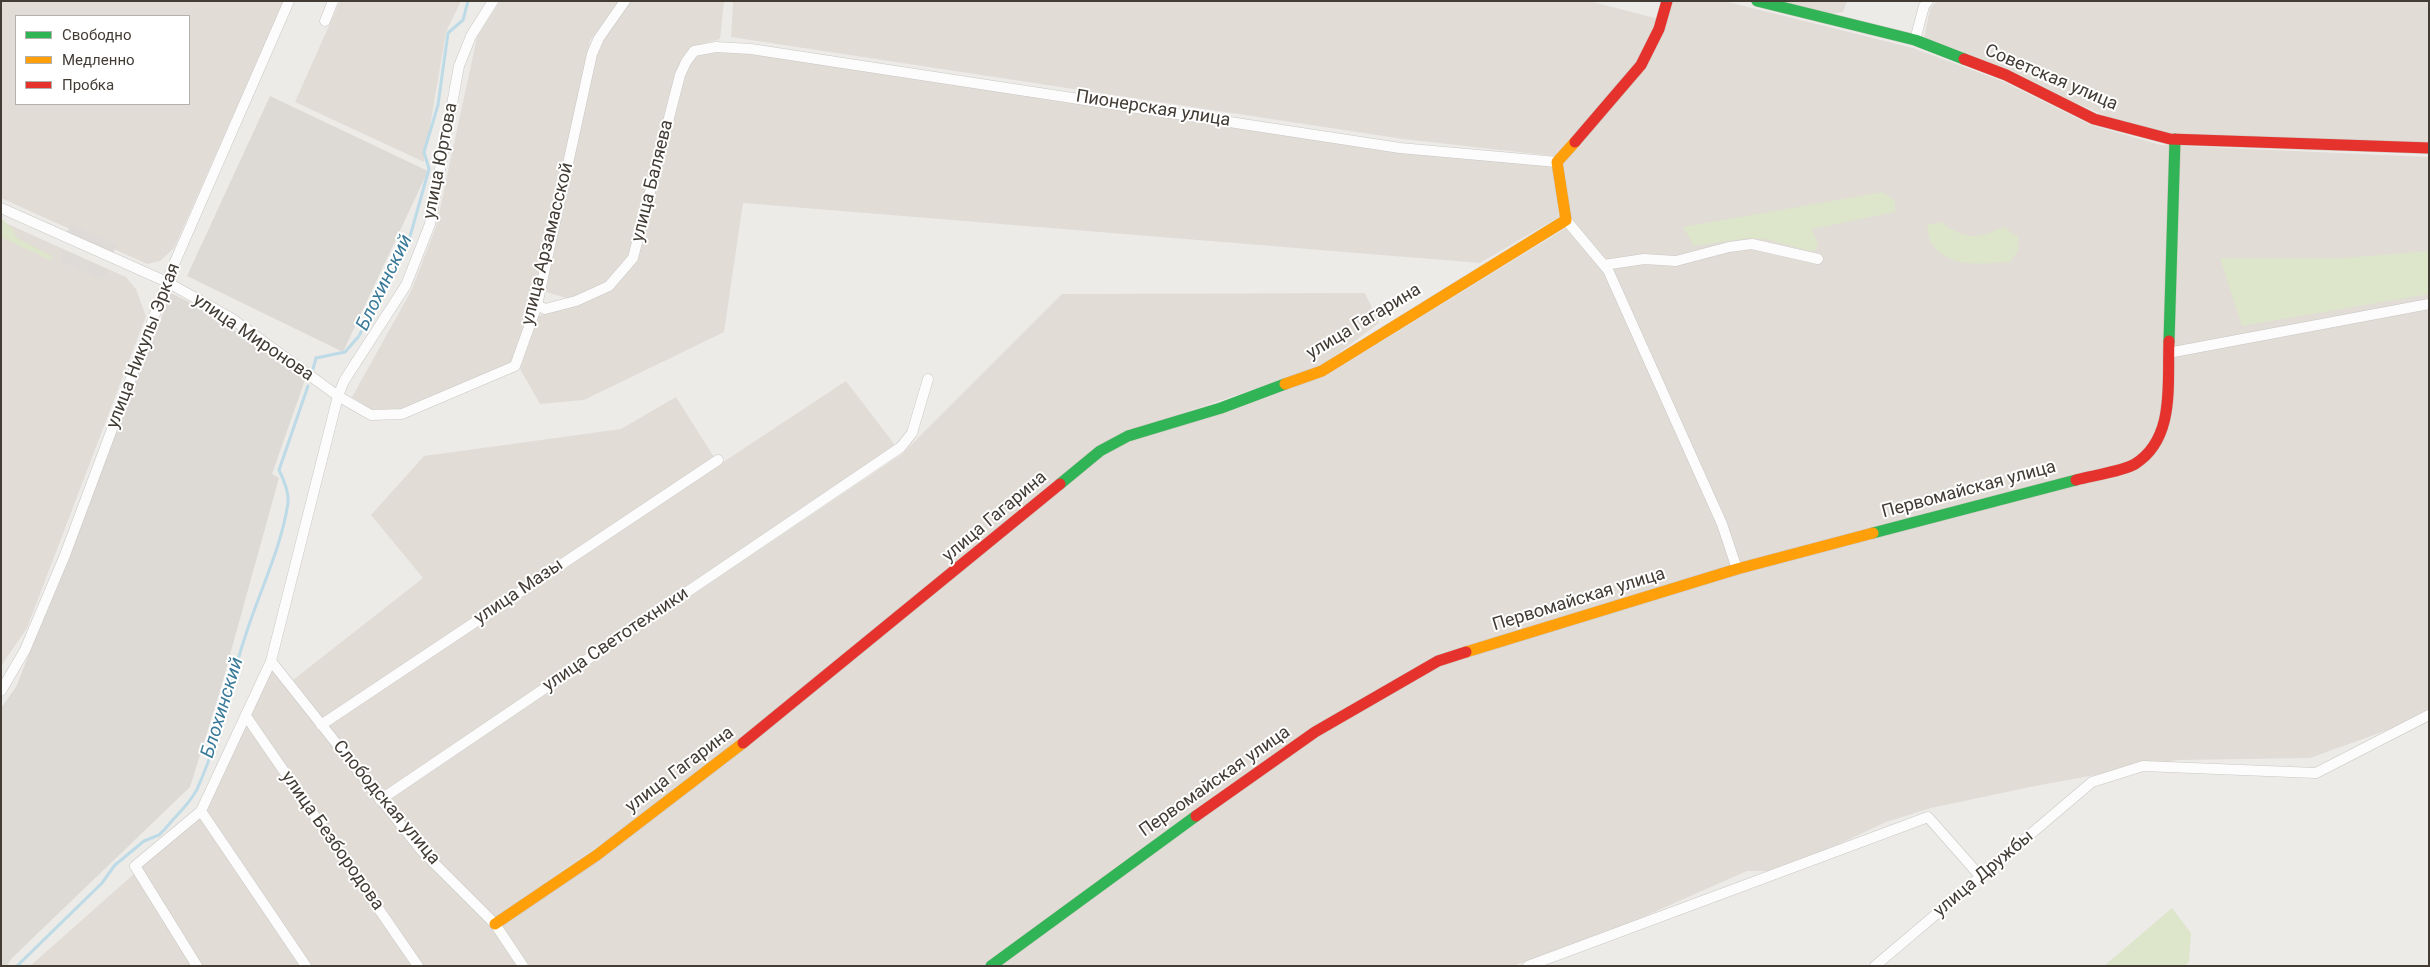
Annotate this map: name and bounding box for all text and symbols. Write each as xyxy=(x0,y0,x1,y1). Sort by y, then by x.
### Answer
legend xyxy=(15,15,190,105)
text: Свободно xyxy=(62,26,131,44)
street label: Советская улица xyxy=(1981,40,2121,116)
text: Медленно xyxy=(62,51,135,69)
text: Пробка xyxy=(62,76,114,94)
street label: Пионерская улица xyxy=(1074,86,1232,132)
street label: улица Юртова xyxy=(419,101,463,221)
street label: улица Баляева xyxy=(627,118,679,244)
street label: улица Арзамасской xyxy=(517,160,579,328)
water label: Блохинский xyxy=(352,231,418,335)
street label: улица Никулы Эркая xyxy=(102,260,186,432)
street label: улица Гагарина xyxy=(1303,279,1425,365)
street label: улица Миронова xyxy=(188,290,318,386)
street label: Первомайская улица xyxy=(1880,456,2058,524)
street label: улица Гагарина xyxy=(938,467,1052,567)
street label: улица Мазы xyxy=(470,554,568,630)
street label: Первомайская улица xyxy=(1490,563,1668,637)
street label: улица Светотехники xyxy=(539,583,693,697)
water label: Блохинский xyxy=(197,655,249,761)
street label: улица Гагарина xyxy=(622,722,738,818)
street label: Первомайская улица xyxy=(1135,722,1295,842)
street label: Слободская улица xyxy=(328,736,444,870)
street label: улица Безбородова xyxy=(276,767,388,915)
street label: улица Дружбы xyxy=(1930,826,2038,922)

